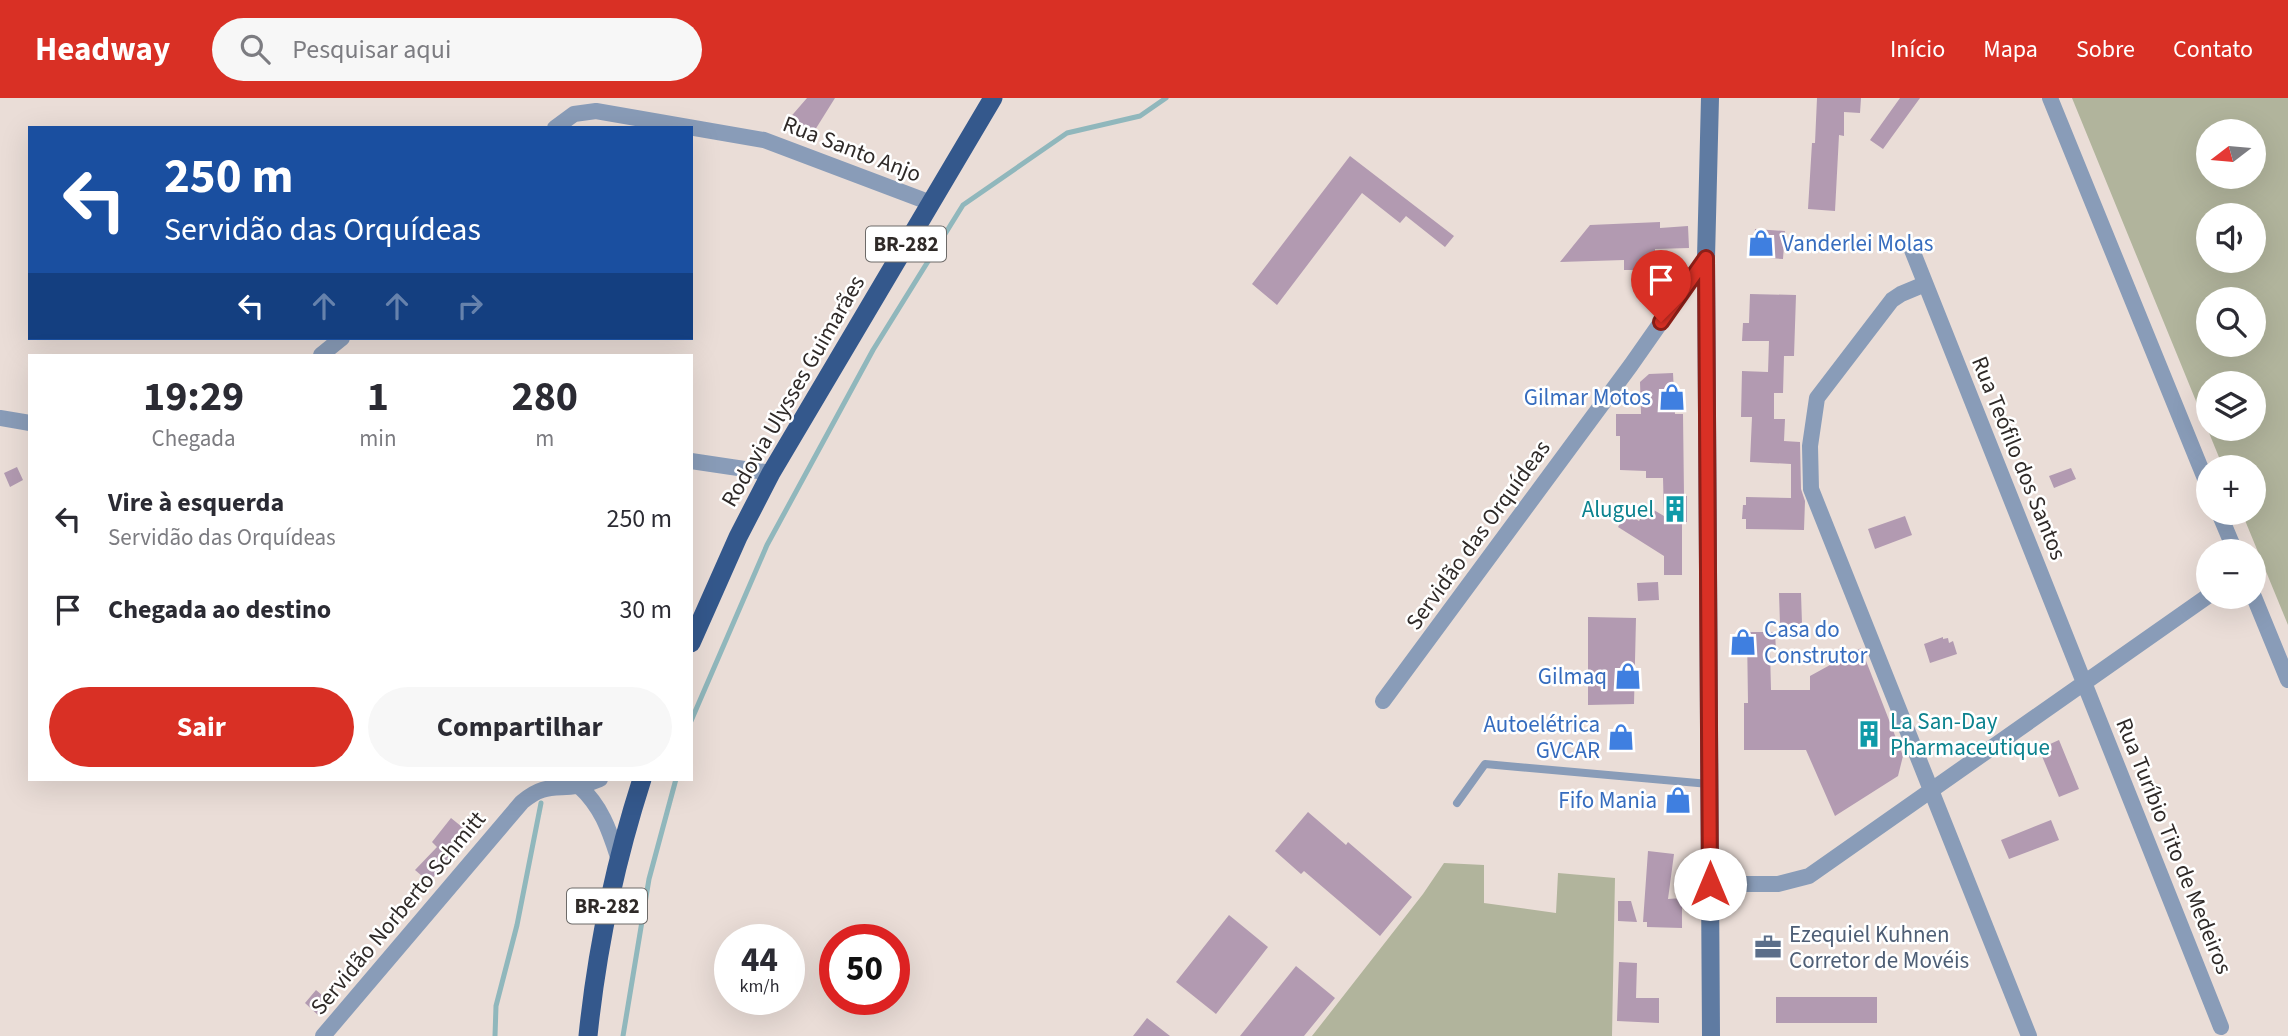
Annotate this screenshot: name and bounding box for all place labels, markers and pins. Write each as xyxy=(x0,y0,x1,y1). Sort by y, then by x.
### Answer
place label: Vanderlei Molas xyxy=(1782,227,1933,260)
shop icon: Vanderlei Molas xyxy=(1746,228,1776,258)
pin xyxy=(1631,250,1691,322)
place label: Gilmar Motos xyxy=(1524,381,1651,414)
shop icon: Gilmar Motos xyxy=(1657,382,1687,412)
place label: Aluguel xyxy=(1582,493,1654,526)
building icon: Aluguel xyxy=(1660,494,1690,524)
place label: Casa do Construtor xyxy=(1764,613,1869,672)
shop icon: Casa do Construtor xyxy=(1728,627,1758,657)
place label: Gilmaq xyxy=(1538,660,1607,693)
shop icon: Gilmaq xyxy=(1613,661,1643,691)
place label: La San-Day Pharmaceutique xyxy=(1890,705,2050,764)
place label: Autoelétrica GVCAR xyxy=(1484,708,1600,767)
building icon: La San-Day Pharmaceutique xyxy=(1854,719,1884,749)
shop icon: Autoelétrica GVCAR xyxy=(1606,722,1636,752)
place label: Fifo Mania xyxy=(1558,784,1657,817)
shop icon: Fifo Mania xyxy=(1663,785,1693,815)
place label: Ezequiel Kuhnen Corretor de Movéis xyxy=(1789,918,1969,977)
office icon: Ezequiel Kuhnen Corretor de Movéis xyxy=(1753,932,1783,962)

